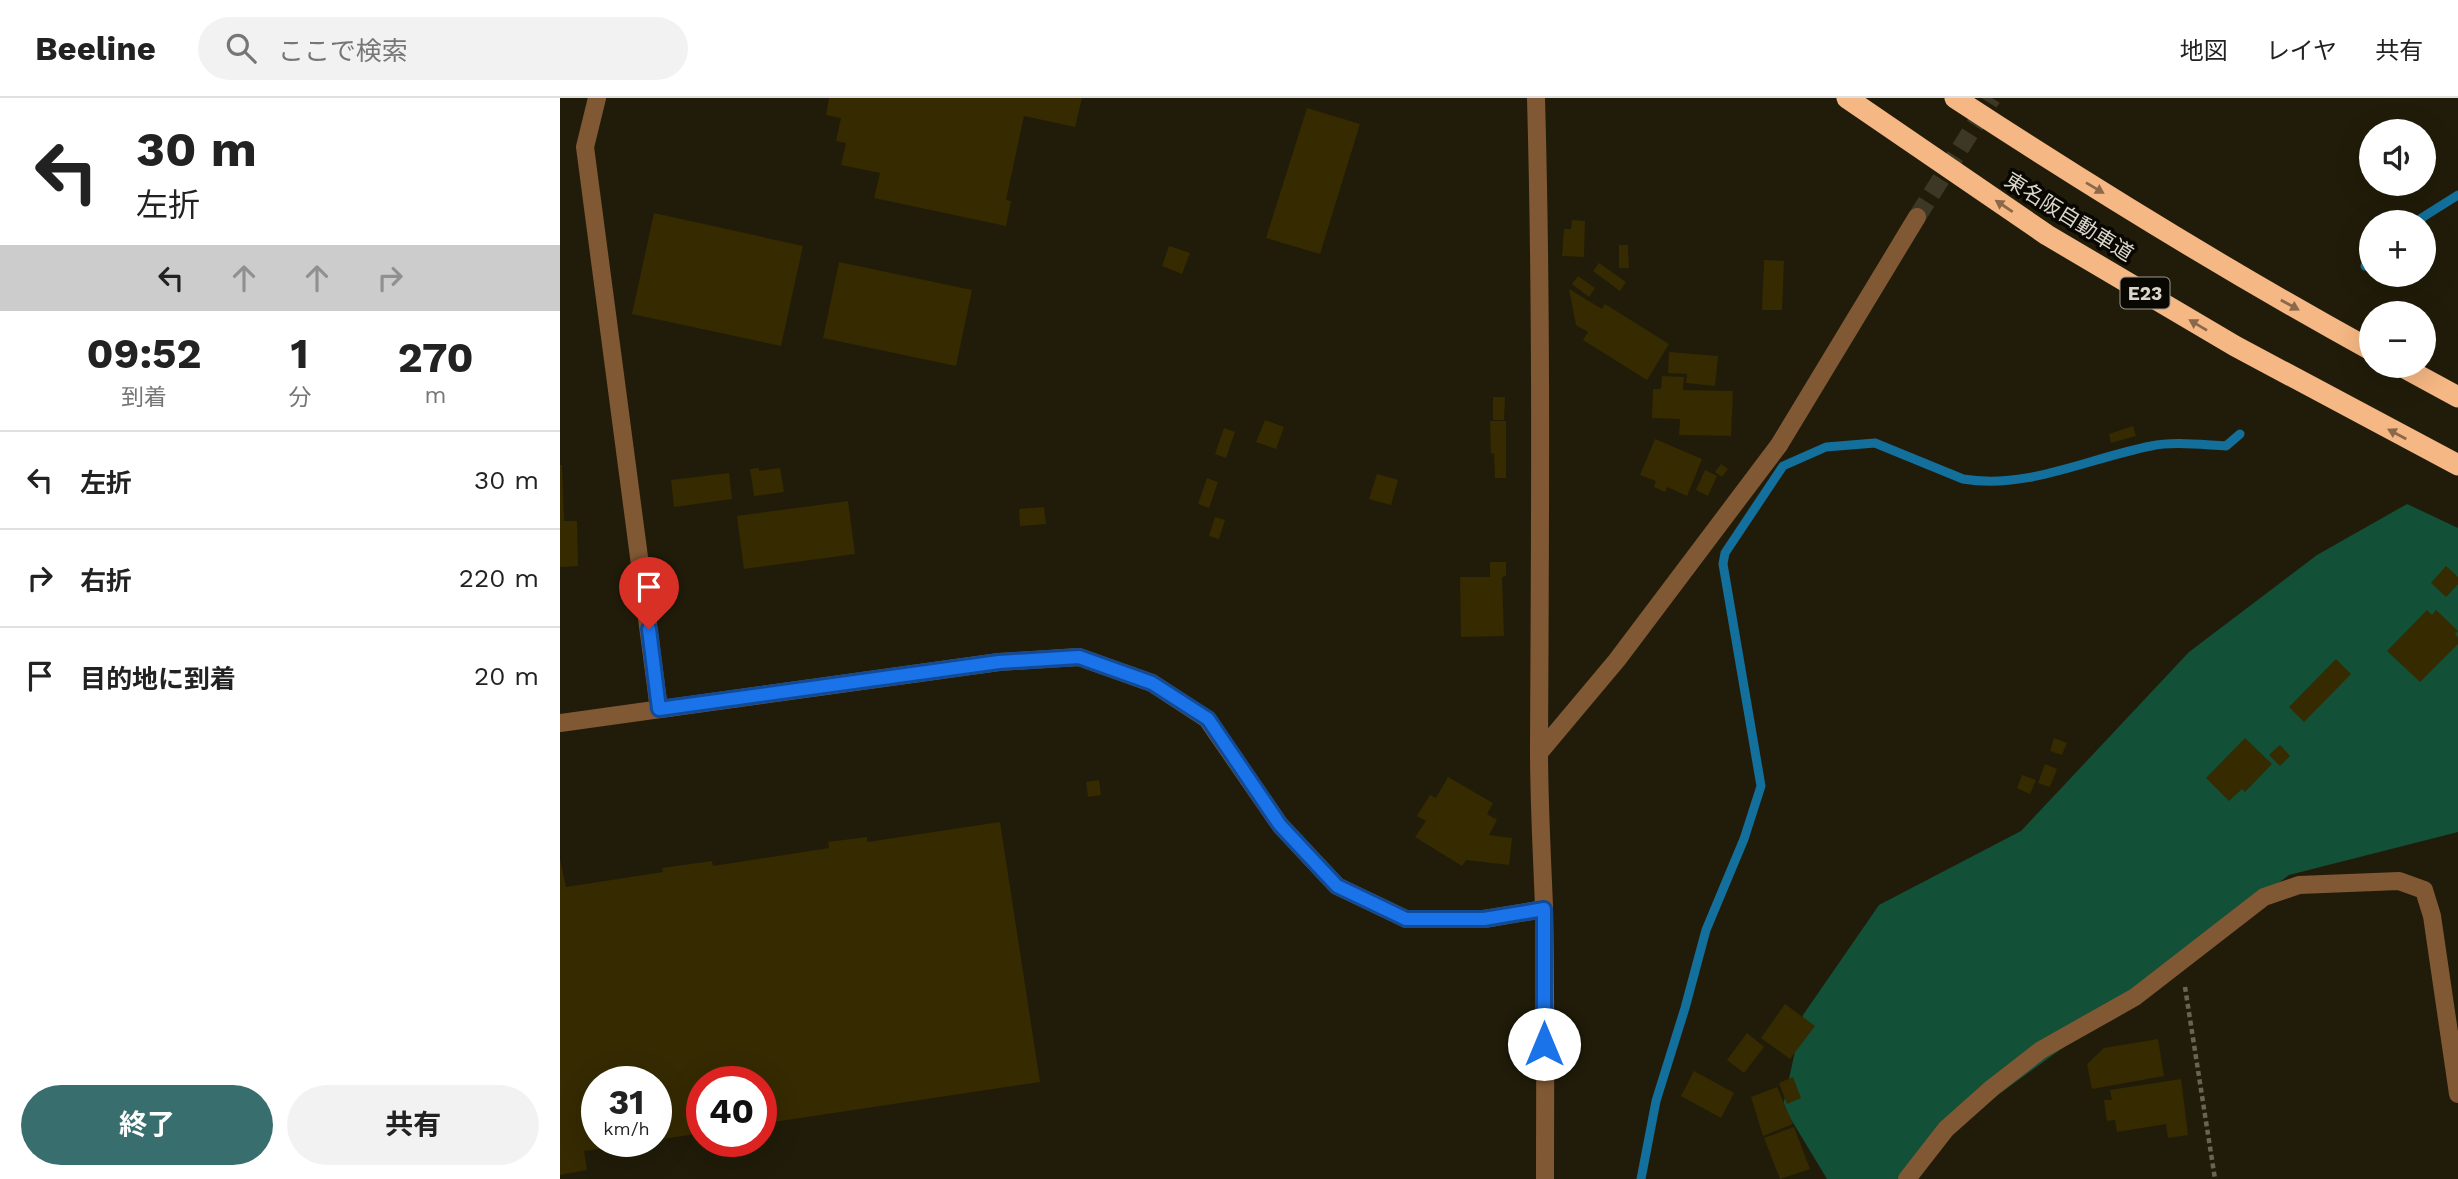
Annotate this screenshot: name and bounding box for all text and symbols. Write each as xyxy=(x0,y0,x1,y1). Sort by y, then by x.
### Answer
search box xyxy=(198,17,688,80)
text: Beeline xyxy=(35,29,156,68)
icon: search xyxy=(222,29,260,67)
text: ここで検索 xyxy=(278,36,408,66)
text: 地図 xyxy=(2180,37,2228,65)
text: レイヤ xyxy=(2266,37,2337,65)
text: 共有 xyxy=(2375,37,2423,65)
map controls xyxy=(2359,119,2436,378)
button: sound xyxy=(2359,119,2436,196)
text: 30 m xyxy=(136,120,257,178)
icon: left xyxy=(21,126,112,217)
street label: 東名阪自動車道 xyxy=(2000,167,2138,266)
one-way arrow xyxy=(2085,182,2104,195)
text: 左折 xyxy=(136,186,200,224)
one-way arrow xyxy=(1995,199,2013,213)
button: + xyxy=(2359,210,2436,287)
icon: left xyxy=(152,259,190,297)
icon: ahead xyxy=(225,259,263,297)
icon: ahead xyxy=(298,259,336,297)
icon: right xyxy=(371,259,409,297)
road number: E23 xyxy=(2120,278,2170,308)
one-way arrow xyxy=(2280,299,2300,311)
button: − xyxy=(2359,301,2436,378)
one-way arrow xyxy=(2188,318,2207,331)
text: 09:52 xyxy=(87,329,202,378)
text: 1 xyxy=(291,329,309,378)
text: 270 xyxy=(398,333,473,382)
text: m xyxy=(425,382,447,409)
text: 到着 xyxy=(121,384,167,411)
text: 分 xyxy=(288,384,311,411)
one-way arrow xyxy=(2387,428,2407,440)
icon: left xyxy=(21,461,59,499)
text: 30 m xyxy=(474,465,539,495)
text: 左折 xyxy=(80,468,132,498)
pin xyxy=(619,557,679,629)
icon: right xyxy=(21,559,59,597)
text: 220 m xyxy=(459,563,539,593)
text: 右折 xyxy=(80,566,132,596)
icon: arrive xyxy=(630,568,668,606)
icon: arrive xyxy=(21,657,59,695)
text: 20 m xyxy=(474,661,539,691)
text: 目的地に到着 xyxy=(80,664,236,694)
position arrow xyxy=(1507,1007,1581,1081)
speed limit sign: 40 xyxy=(686,1066,777,1157)
text: 31 xyxy=(609,1081,644,1123)
button: 終了 xyxy=(21,1085,273,1165)
button: 共有 xyxy=(287,1085,539,1165)
text: km/h xyxy=(603,1118,650,1139)

